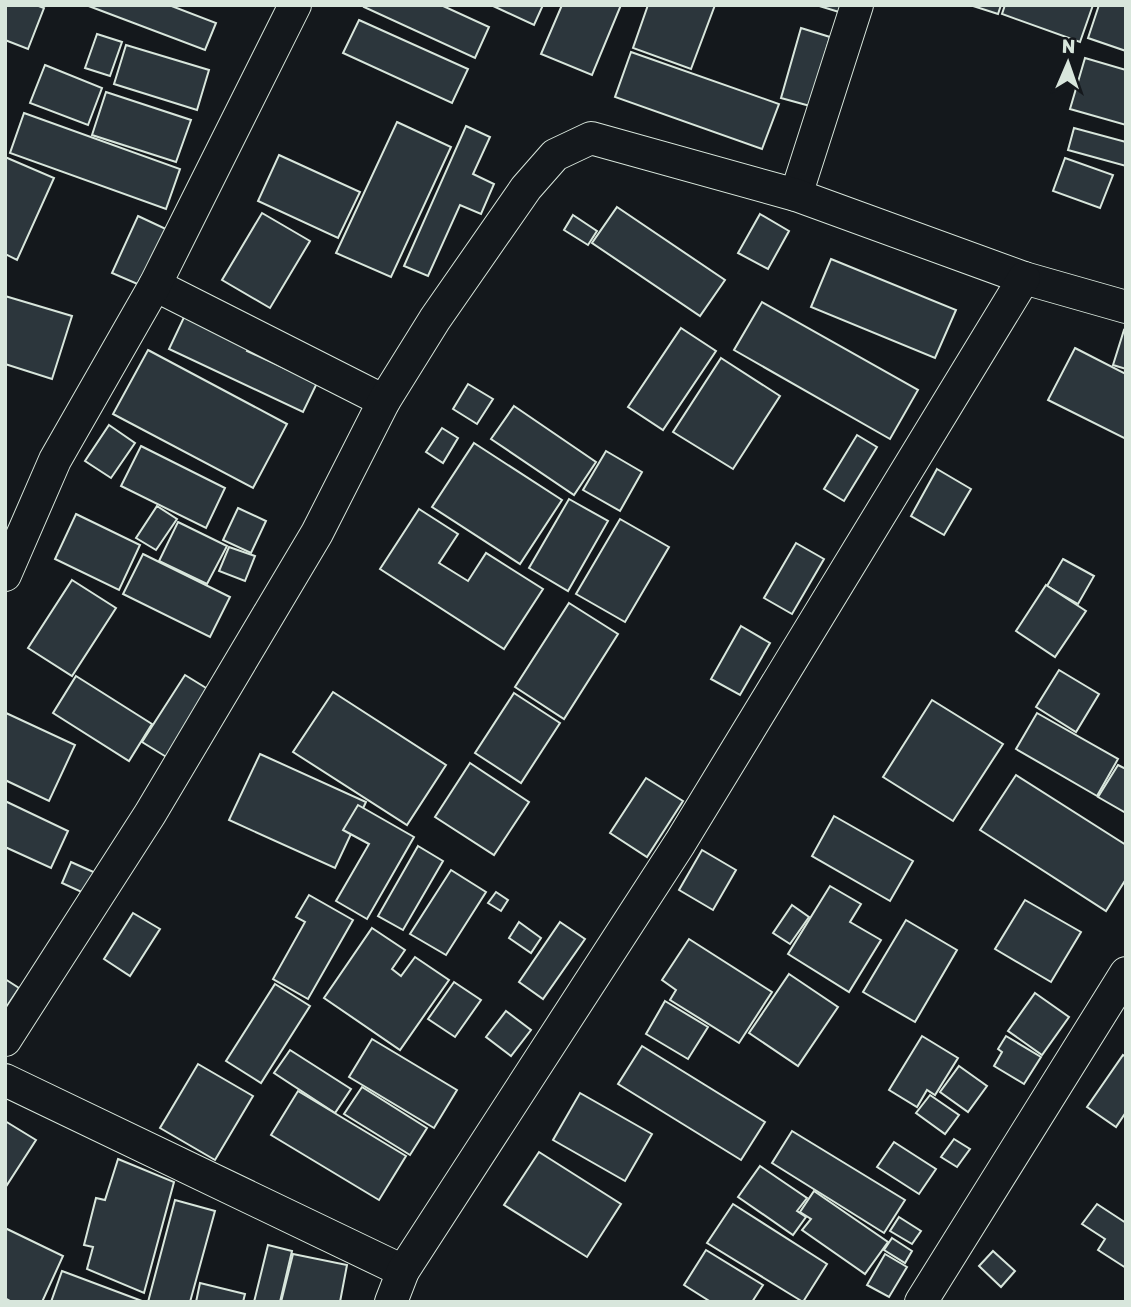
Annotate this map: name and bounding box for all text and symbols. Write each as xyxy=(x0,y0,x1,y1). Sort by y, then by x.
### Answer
north arrow xyxy=(1033,28,1103,98)
text: N xyxy=(1061,35,1076,58)

